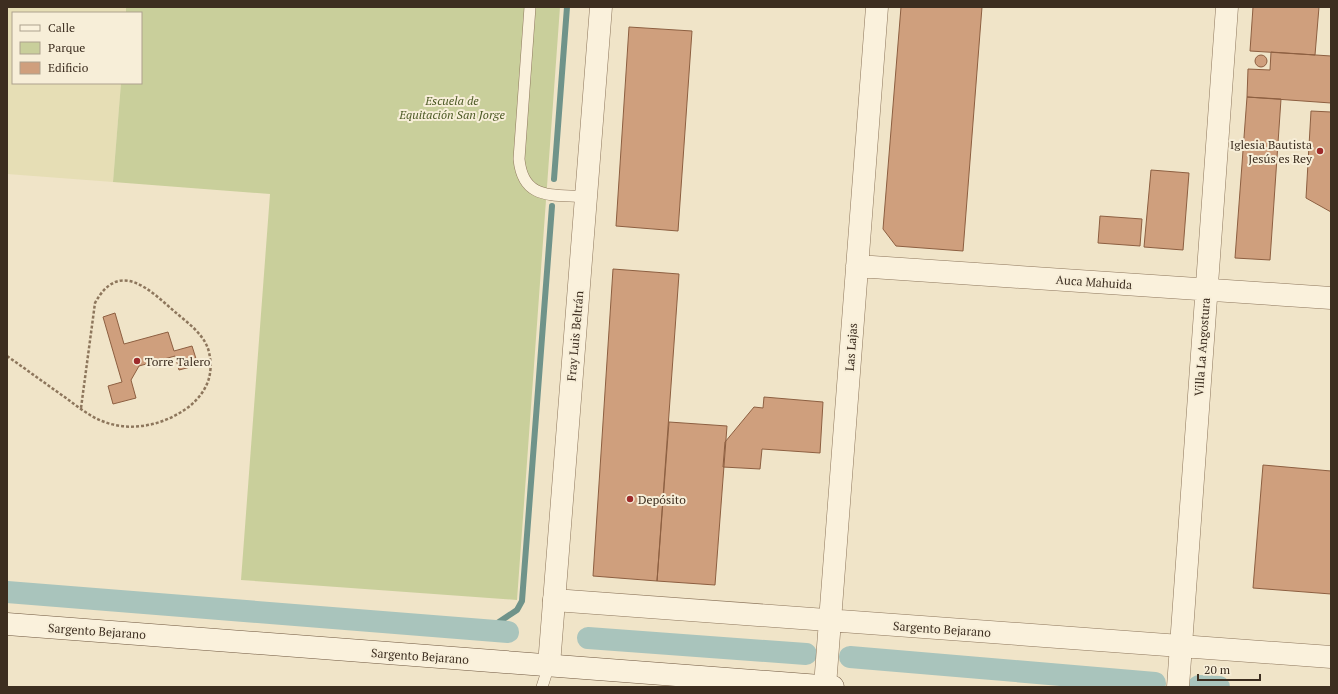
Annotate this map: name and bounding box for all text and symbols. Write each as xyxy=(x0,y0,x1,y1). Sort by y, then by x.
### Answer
legend xyxy=(12,12,142,84)
text: Calle xyxy=(48,20,75,35)
text: Parque xyxy=(48,40,85,55)
text: Edificio xyxy=(48,60,89,75)
park label: Escuela de Equitación San Jorge xyxy=(398,93,505,122)
place label: Iglesia Bautista Jesús es Rey xyxy=(1230,137,1313,166)
marker: Iglesia Bautista Jesús es Rey xyxy=(1315,146,1325,156)
street label: Auca Mahuida xyxy=(1055,272,1133,292)
street label: Fray Luis Beltrán xyxy=(564,290,586,382)
street label: Villa La Angostura xyxy=(1191,297,1213,397)
street label: Las Lajas xyxy=(842,322,860,372)
place label: Torre Talero xyxy=(145,354,211,369)
marker: Torre Talero xyxy=(132,356,142,366)
place label: Depósito xyxy=(638,492,686,507)
marker: Depósito xyxy=(625,494,635,504)
street label: Sargento Bejarano xyxy=(893,618,992,640)
street label: Sargento Bejarano xyxy=(48,620,147,642)
street label: Sargento Bejarano xyxy=(371,645,470,667)
scale bar xyxy=(1198,656,1260,682)
text: 20 m xyxy=(1204,662,1231,677)

